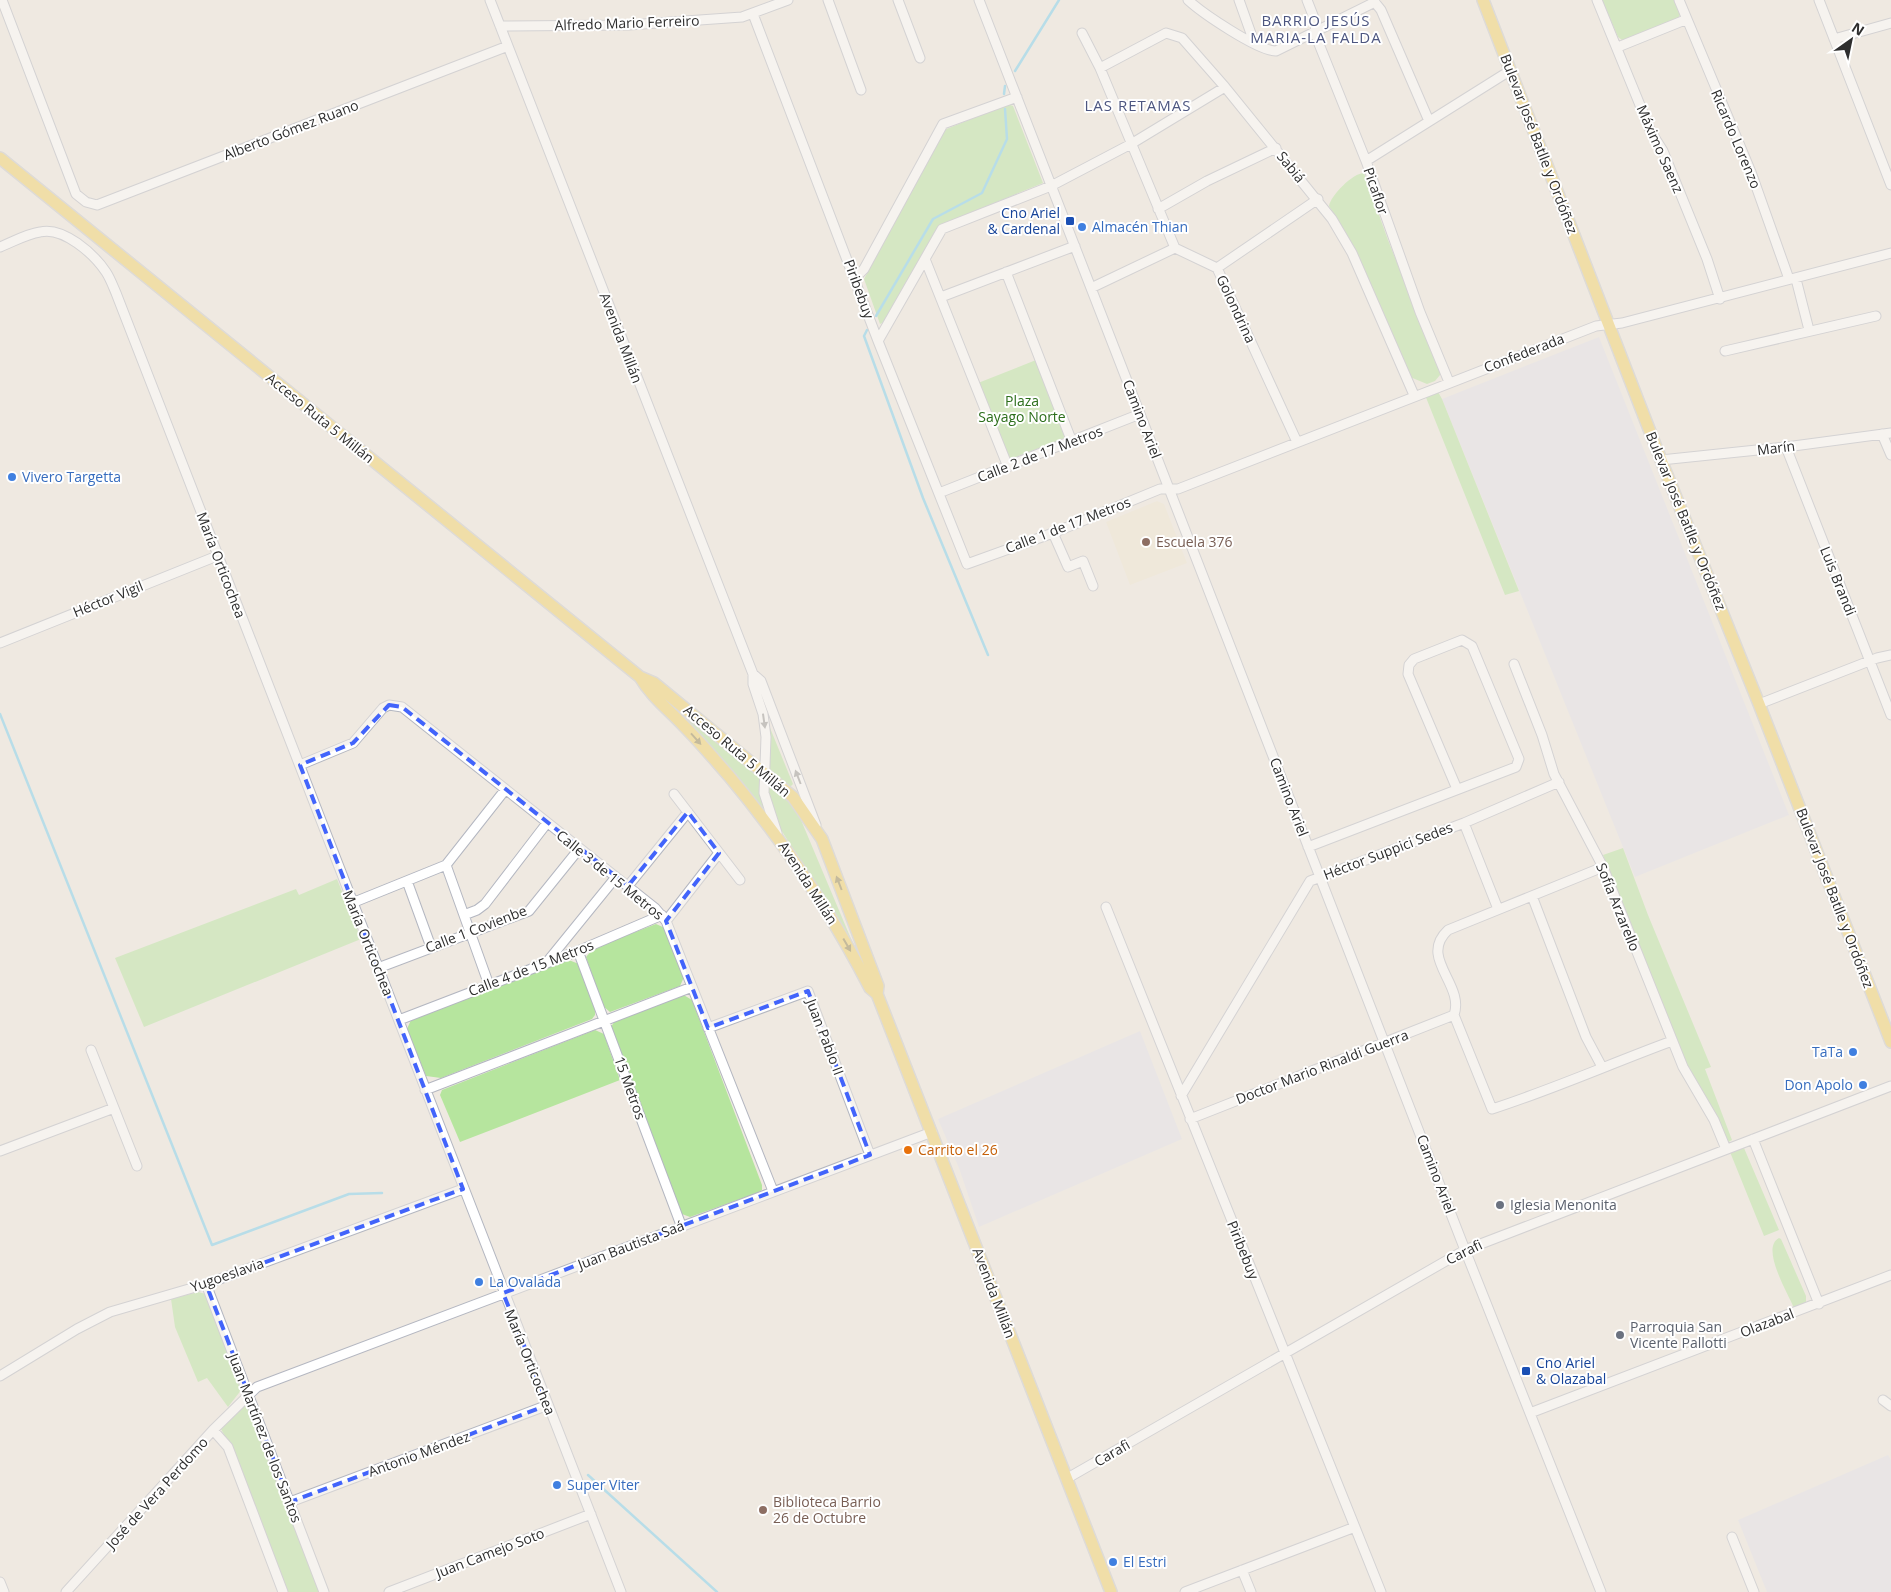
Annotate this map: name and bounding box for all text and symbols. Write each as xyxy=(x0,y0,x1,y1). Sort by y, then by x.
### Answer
street label: Alfredo Mario Ferreiro xyxy=(554,10,700,35)
district label: BARRIO JESÚS MARIA-LA FALDA xyxy=(1250,10,1382,47)
north arrow xyxy=(1826,15,1876,65)
text: N xyxy=(1848,18,1868,40)
street label: Bulevar José Batlle y Ordóñez xyxy=(1496,51,1583,237)
street label: Ricardo Lorenzo xyxy=(1707,86,1766,191)
street label: Alberto Gómez Ruano xyxy=(221,95,361,164)
district label: LAS RETAMAS xyxy=(1085,95,1191,115)
street label: Máximo Saenz xyxy=(1633,102,1689,196)
street label: Sabiá xyxy=(1273,147,1310,186)
street label: Picaflor xyxy=(1360,165,1393,217)
place label: Cno Ariel & Cardenal xyxy=(988,203,1060,238)
marker: Cno Ariel & Cardenal xyxy=(1064,215,1076,227)
place label: Almacén Thian xyxy=(1092,217,1188,236)
marker: Almacén Thian xyxy=(1076,221,1088,233)
street label: Piribebuy xyxy=(840,257,879,322)
street label: Golondrina xyxy=(1212,272,1261,346)
street label: Avenida Millán xyxy=(596,290,647,386)
street label: Confederada xyxy=(1481,328,1567,377)
street label: Acceso Ruta 5 Millán xyxy=(262,368,378,467)
street label: Camino Ariel xyxy=(1119,377,1166,461)
park label: Plaza Sayago Norte xyxy=(978,391,1066,426)
street label: Calle 2 de 17 Metros xyxy=(974,421,1106,486)
street label: Bulevar José Batlle y Ordóñez xyxy=(1642,429,1731,613)
street label: Marín xyxy=(1756,436,1796,459)
place label: Vivero Targetta xyxy=(22,467,121,486)
marker: Vivero Targetta xyxy=(6,471,18,483)
street label: Calle 1 de 17 Metros xyxy=(1002,492,1134,557)
street label: María Orticochea xyxy=(192,509,250,621)
place label: Escuela 376 xyxy=(1156,532,1233,551)
marker: Escuela 376 xyxy=(1140,536,1152,548)
street label: Luis Brandi xyxy=(1816,543,1861,618)
street label: Héctor Vigil xyxy=(70,576,146,621)
street label: Acceso Ruta 5 Millán xyxy=(680,700,795,801)
one-way arrow xyxy=(760,714,768,730)
one-way arrow xyxy=(690,733,702,745)
street label: Camino Ariel xyxy=(1266,755,1313,839)
one-way arrow xyxy=(794,770,801,785)
street label: Bulevar José Batlle y Ordóñez xyxy=(1792,805,1879,991)
street label: Héctor Suppici Sedes xyxy=(1320,817,1456,884)
street label: Calle 3 de 15 Metros xyxy=(553,825,668,924)
street label: Avenida Millán xyxy=(774,838,842,928)
street label: Sofía Arzarello xyxy=(1592,860,1645,954)
one-way arrow xyxy=(835,875,843,890)
street label: María Orticochea xyxy=(339,887,398,998)
street label: Calle 1 Covienbe xyxy=(422,900,530,957)
street label: Calle 4 de 15 Metros xyxy=(465,935,597,1000)
one-way arrow xyxy=(843,939,852,952)
street label: Juan Pablo II xyxy=(801,994,849,1078)
street label: Doctor Mario Rinaldi Guerra xyxy=(1233,1025,1411,1108)
place label: TaTa xyxy=(1812,1042,1843,1061)
marker: TaTa xyxy=(1847,1046,1859,1058)
street label: 15 Metros xyxy=(610,1054,651,1122)
place label: Don Apolo xyxy=(1784,1075,1853,1094)
marker: Don Apolo xyxy=(1857,1079,1869,1091)
street label: Camino Ariel xyxy=(1413,1132,1460,1216)
place label: Carrito el 26 xyxy=(918,1140,998,1159)
marker: Carrito el 26 xyxy=(902,1144,914,1156)
place label: Iglesia Menonita xyxy=(1510,1195,1617,1214)
marker: Iglesia Menonita xyxy=(1494,1199,1506,1211)
street label: Juan Bautista Saá xyxy=(573,1215,687,1274)
street label: Piribebuy xyxy=(1223,1218,1264,1283)
street label: Carafi xyxy=(1442,1235,1485,1268)
street label: Avenida Millán xyxy=(969,1245,1020,1341)
street label: Yugoeslavia xyxy=(188,1253,266,1296)
place label: La Ovalada xyxy=(489,1272,561,1291)
marker: La Ovalada xyxy=(473,1276,485,1288)
street label: Olazabal xyxy=(1737,1304,1797,1342)
street label: María Orticochea xyxy=(501,1306,560,1417)
place label: Parroquia San Vicente Pallotti xyxy=(1630,1317,1727,1352)
marker: Parroquia San Vicente Pallotti xyxy=(1614,1329,1626,1341)
street label: Juan Martínez de los Santos xyxy=(224,1348,307,1526)
place label: Cno Ariel & Olazabal xyxy=(1536,1353,1606,1388)
marker: Cno Ariel & Olazabal xyxy=(1520,1365,1532,1377)
street label: Antonio Méndez xyxy=(365,1426,473,1481)
street label: José de Vera Perdomo xyxy=(100,1433,212,1554)
street label: Carafi xyxy=(1090,1435,1133,1470)
place label: Super Viter xyxy=(567,1475,640,1494)
marker: Super Viter xyxy=(551,1479,563,1491)
place label: Biblioteca Barrio 26 de Octubre xyxy=(773,1492,881,1527)
marker: Biblioteca Barrio 26 de Octubre xyxy=(757,1504,769,1516)
street label: Juan Camejo Soto xyxy=(431,1523,547,1583)
place label: El Estri xyxy=(1123,1552,1167,1571)
marker: El Estri xyxy=(1107,1556,1119,1568)

